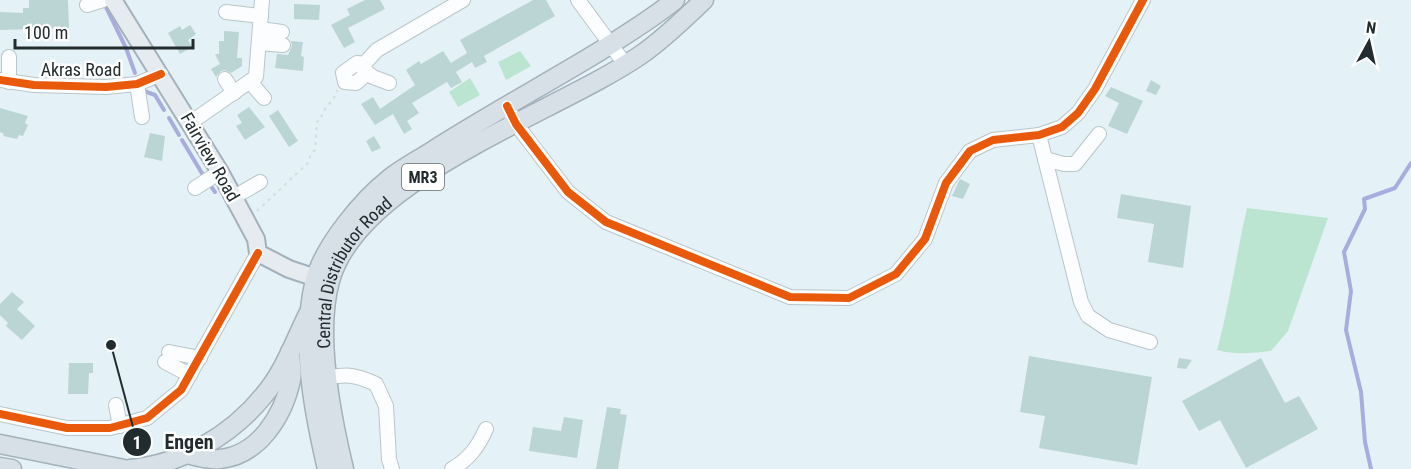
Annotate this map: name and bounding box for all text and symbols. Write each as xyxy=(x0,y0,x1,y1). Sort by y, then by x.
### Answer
scale bar xyxy=(15,12,194,50)
north arrow xyxy=(1339,12,1399,72)
text: N xyxy=(1365,18,1377,38)
text: 100 m xyxy=(24,22,68,43)
street label: Akras Road xyxy=(41,59,121,80)
street label: Fairview Road xyxy=(177,109,244,205)
road number: MR3 xyxy=(402,164,444,190)
street label: Central Distributor Road xyxy=(313,192,396,349)
callout: Engen xyxy=(122,423,225,461)
text: Engen xyxy=(164,430,214,454)
text: 1 xyxy=(132,432,142,453)

